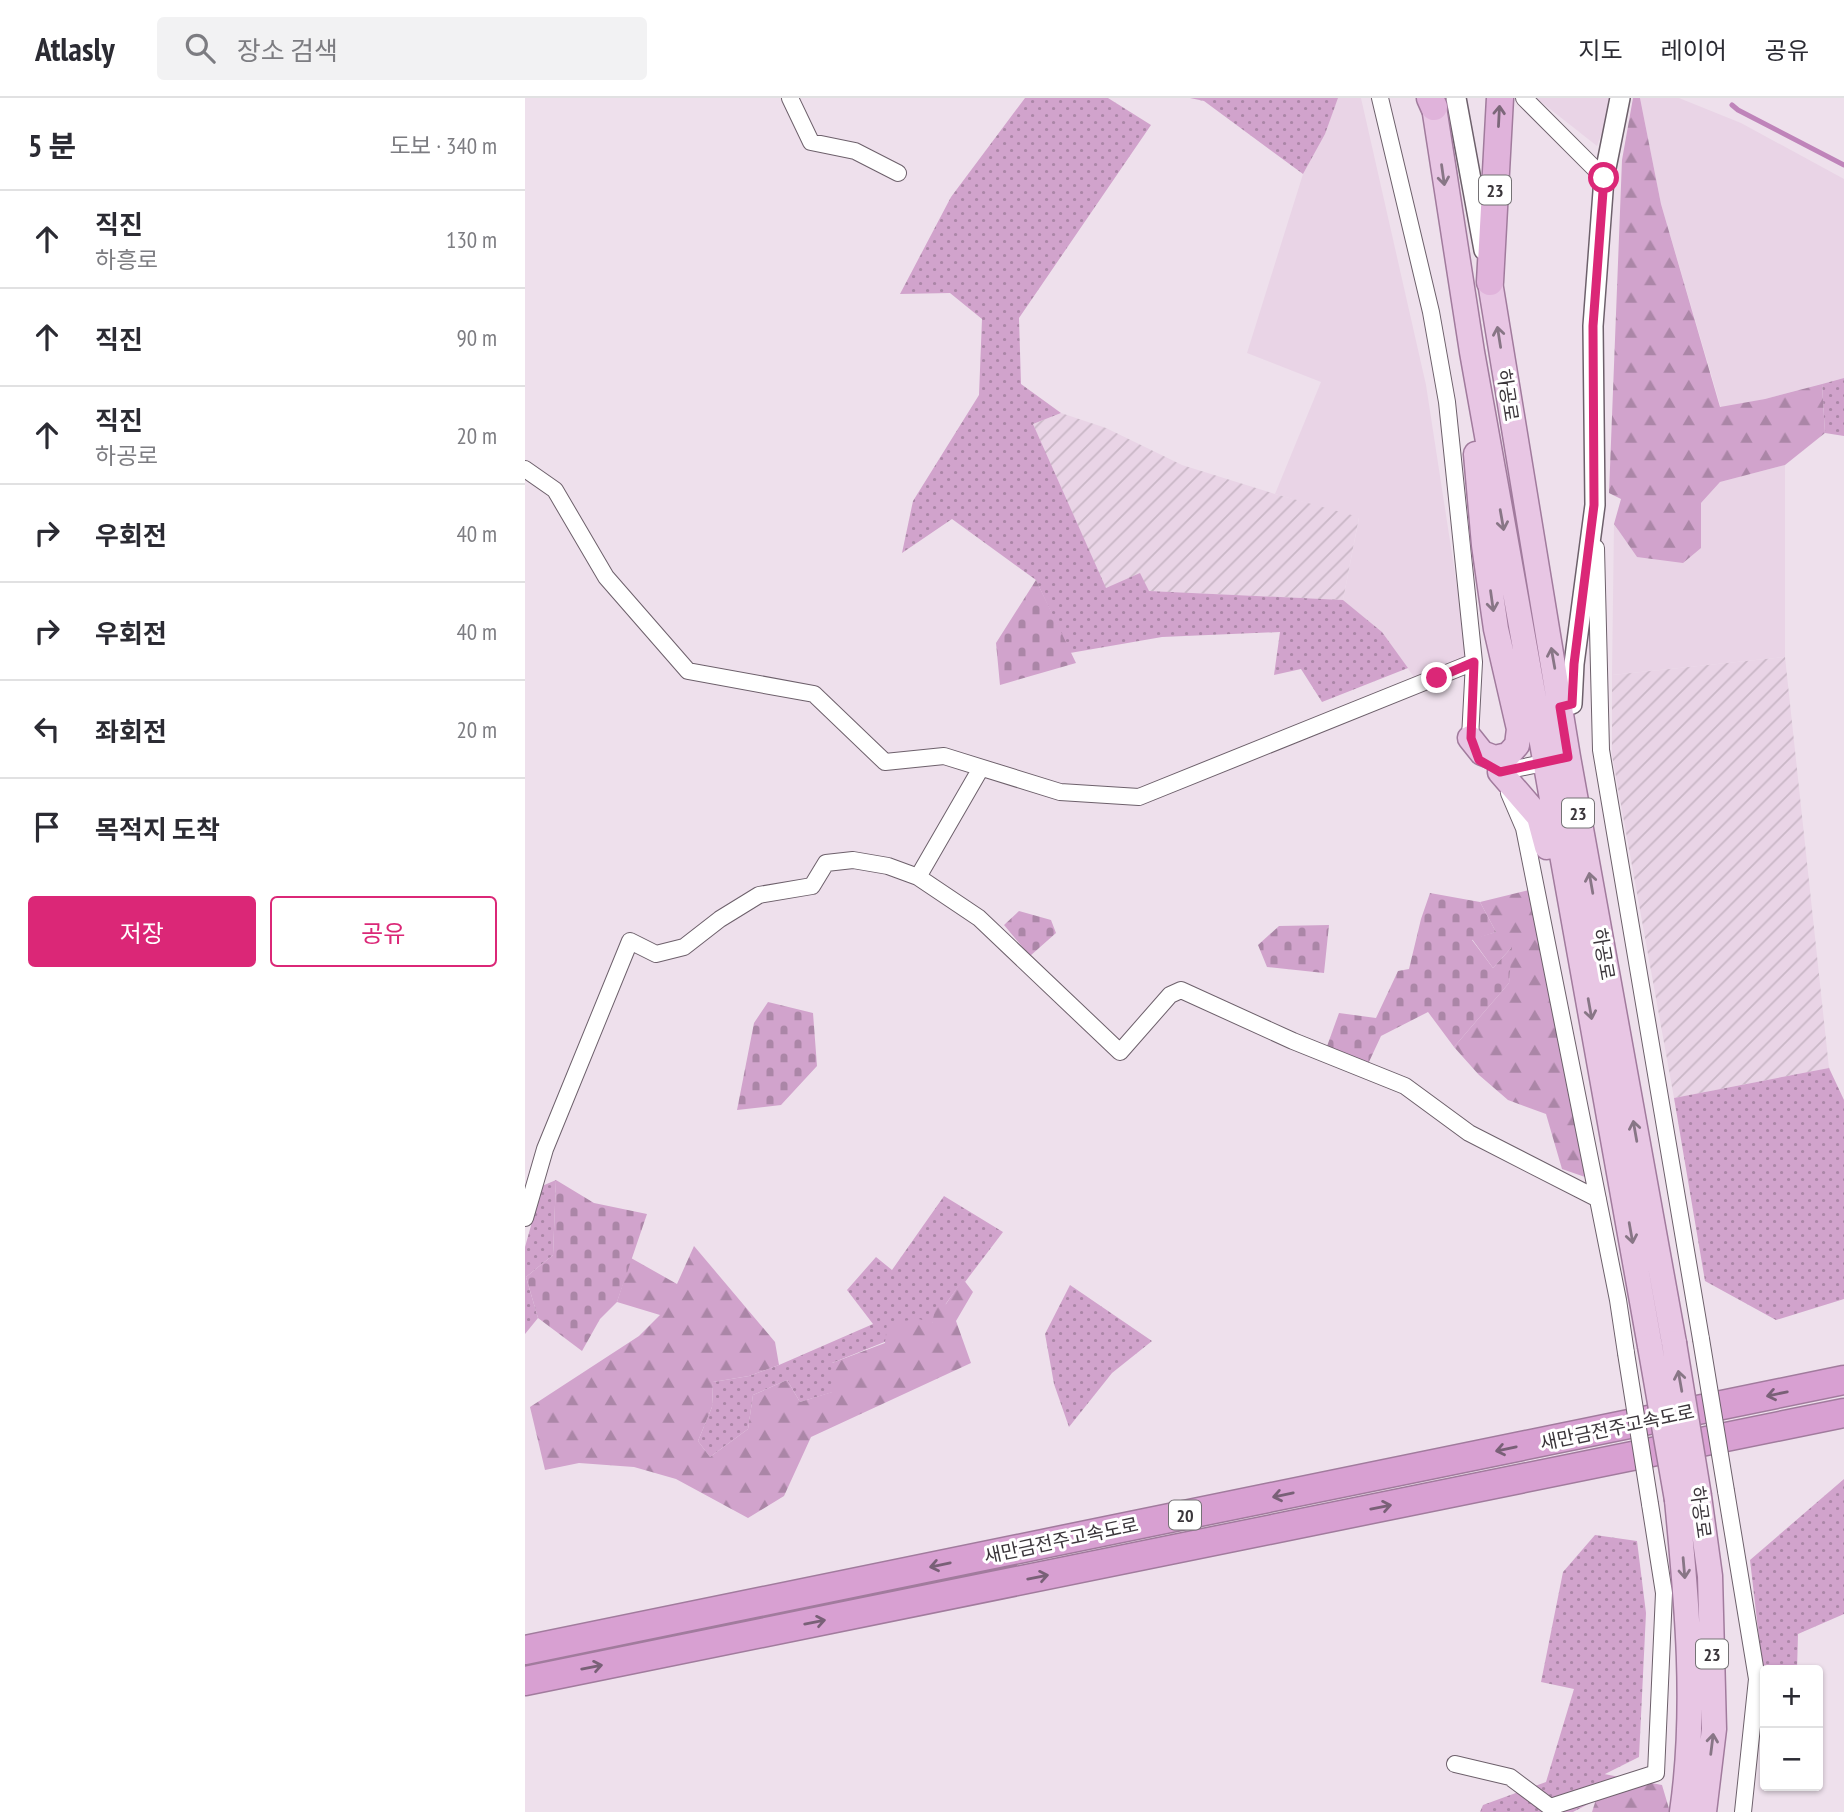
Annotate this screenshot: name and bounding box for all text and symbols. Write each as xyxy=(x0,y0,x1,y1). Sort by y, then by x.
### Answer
search box xyxy=(157,17,647,80)
text: Atlasly xyxy=(35,27,115,70)
icon: search xyxy=(181,29,219,67)
text: 장소 검색 xyxy=(237,34,338,67)
text: 지도 xyxy=(1578,35,1623,66)
text: 레이어 xyxy=(1661,35,1727,66)
text: 공유 xyxy=(1765,35,1809,66)
one-way arrow xyxy=(1492,105,1505,128)
text: 5 분 xyxy=(28,126,76,165)
text: 도보 · 340 m xyxy=(389,131,497,160)
route start xyxy=(1588,162,1619,193)
one-way arrow xyxy=(1437,163,1450,186)
road number: 23 xyxy=(1479,176,1511,204)
text: 직진 xyxy=(95,208,143,241)
icon: ahead xyxy=(28,220,66,258)
text: 130 m xyxy=(446,225,497,254)
text: 하흥로 xyxy=(95,245,158,274)
icon: ahead xyxy=(28,318,66,356)
text: 직진 xyxy=(95,323,143,356)
text: 90 m xyxy=(456,323,497,352)
one-way arrow xyxy=(1492,327,1505,349)
street label: 하공로 xyxy=(1492,367,1524,423)
text: 직진 xyxy=(95,404,143,437)
icon: ahead xyxy=(28,416,66,454)
text: 20 m xyxy=(456,421,497,450)
text: 하공로 xyxy=(95,441,158,470)
one-way arrow xyxy=(1496,508,1510,531)
icon: right xyxy=(28,514,66,552)
text: 우회전 xyxy=(95,519,167,552)
text: 40 m xyxy=(456,519,497,548)
one-way arrow xyxy=(1485,589,1498,612)
icon: right xyxy=(28,612,66,650)
text: 우회전 xyxy=(95,617,167,650)
text: 40 m xyxy=(456,617,497,646)
one-way arrow xyxy=(1546,647,1559,670)
route end xyxy=(1421,662,1452,693)
icon: left xyxy=(28,710,66,748)
text: 좌회전 xyxy=(95,715,167,748)
text: 20 m xyxy=(456,715,497,744)
road number: 23 xyxy=(1562,798,1594,828)
icon: arrive xyxy=(28,808,66,846)
text: 목적지 도착 xyxy=(95,813,220,846)
one-way arrow xyxy=(1584,872,1597,895)
button: 저장 xyxy=(28,896,256,967)
button: 공유 xyxy=(270,896,497,967)
street label: 하공로 xyxy=(1588,926,1620,982)
one-way arrow xyxy=(1584,997,1597,1020)
one-way arrow xyxy=(1628,1120,1642,1143)
one-way arrow xyxy=(1625,1221,1638,1244)
one-way arrow xyxy=(1673,1370,1686,1393)
one-way arrow xyxy=(1766,1387,1789,1401)
street label: 새만금전주고속도로 xyxy=(1538,1399,1696,1455)
one-way arrow xyxy=(1495,1443,1518,1457)
street label: 하공로 xyxy=(1685,1484,1717,1540)
one-way arrow xyxy=(1272,1488,1295,1502)
road number: 20 xyxy=(1169,1500,1201,1530)
one-way arrow xyxy=(1369,1500,1392,1513)
street label: 새만금전주고속도로 xyxy=(982,1512,1140,1568)
one-way arrow xyxy=(1678,1556,1691,1579)
one-way arrow xyxy=(929,1558,952,1572)
one-way arrow xyxy=(1026,1569,1049,1583)
one-way arrow xyxy=(803,1614,826,1628)
road number: 23 xyxy=(1696,1639,1728,1668)
one-way arrow xyxy=(580,1660,603,1674)
map controls xyxy=(1760,1665,1823,1791)
button: + xyxy=(1760,1665,1823,1728)
button: − xyxy=(1760,1728,1823,1791)
one-way arrow xyxy=(1705,1733,1718,1756)

